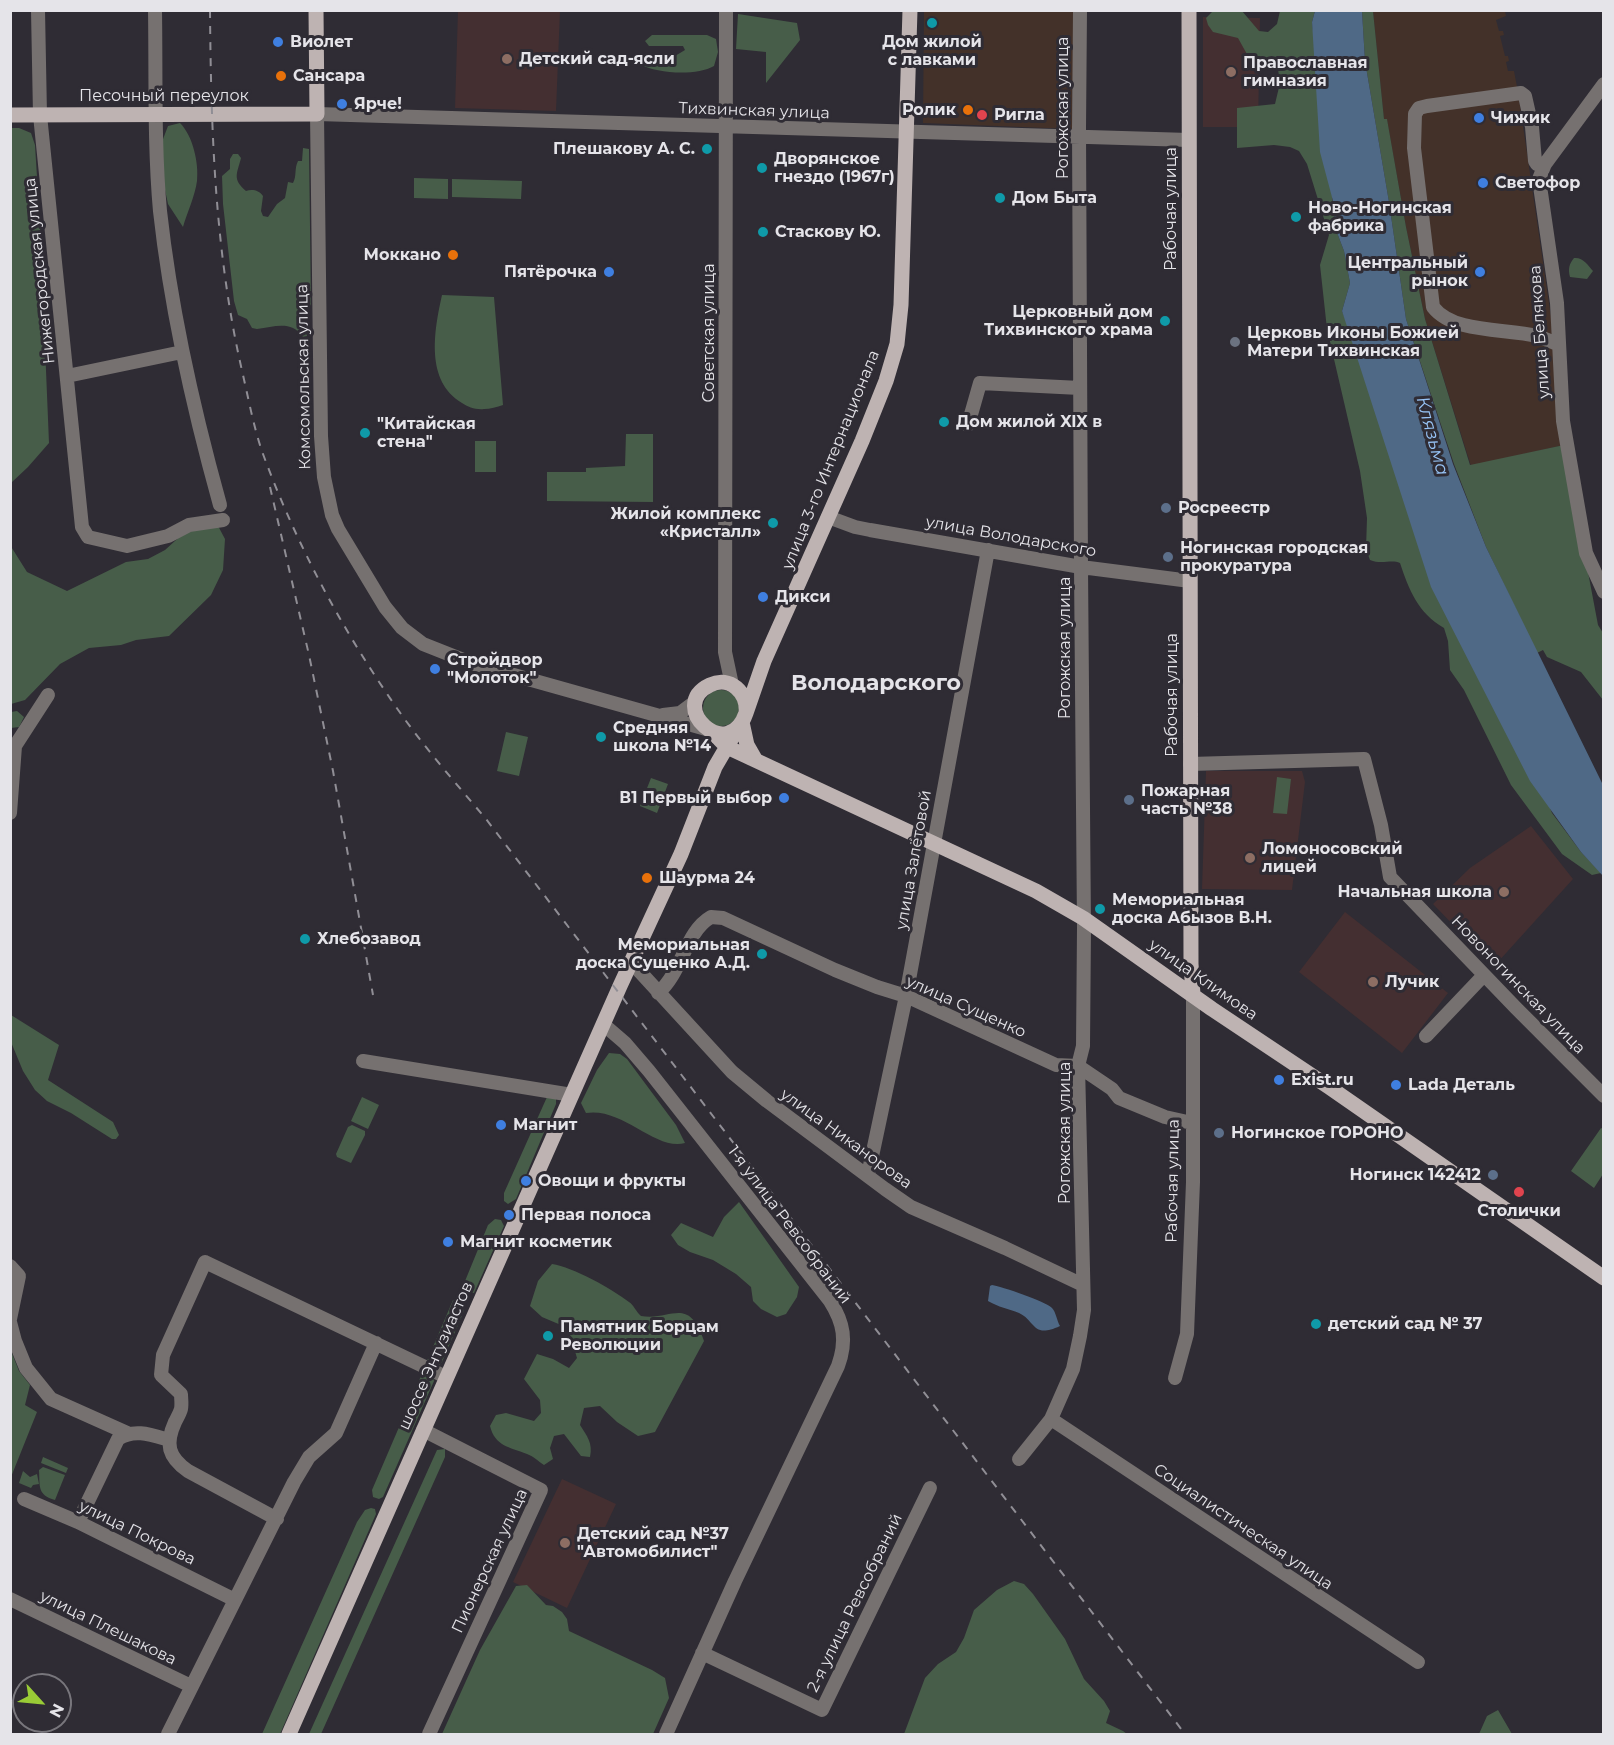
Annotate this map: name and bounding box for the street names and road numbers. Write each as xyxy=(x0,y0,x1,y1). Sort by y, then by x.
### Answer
street label: Рогожская улица xyxy=(1053,37,1073,179)
street label: Песочный переулок xyxy=(79,86,249,106)
street label: Тихвинская улица xyxy=(678,99,830,123)
street label: Рабочая улица xyxy=(1161,147,1181,271)
street label: Нижегородская улица xyxy=(21,177,59,365)
street label: Советская улица xyxy=(699,263,719,403)
street label: улица Белякова xyxy=(1526,265,1554,399)
street label: Комсомольская улица xyxy=(293,284,315,470)
street label: улица 3-го Интернационала xyxy=(778,348,884,572)
street label: улица Володарского xyxy=(924,513,1098,561)
street label: Рогожская улица xyxy=(1055,577,1075,719)
street label: Рабочая улица xyxy=(1162,633,1182,757)
street label: улица Залётовой xyxy=(892,789,936,931)
street label: Новоногинская улица xyxy=(1447,912,1589,1058)
street label: улица Климова xyxy=(1145,935,1261,1025)
street label: улица Сущенко xyxy=(903,972,1029,1042)
street label: Рогожская улица xyxy=(1055,1062,1075,1204)
street label: улица Никанорова xyxy=(776,1085,916,1193)
street label: Рабочая улица xyxy=(1162,1119,1184,1243)
street label: 1-я улица Ревсобраний xyxy=(723,1142,855,1308)
street label: шоссе Энтузиастов xyxy=(395,1279,477,1433)
street label: Социалистическая улица xyxy=(1150,1460,1336,1594)
street label: Пионерская улица xyxy=(448,1486,532,1636)
street label: улица Покрова xyxy=(76,1497,198,1569)
street label: 2-я улица Ревсобраний xyxy=(803,1511,907,1695)
street label: улица Плешакова xyxy=(36,1587,180,1669)

